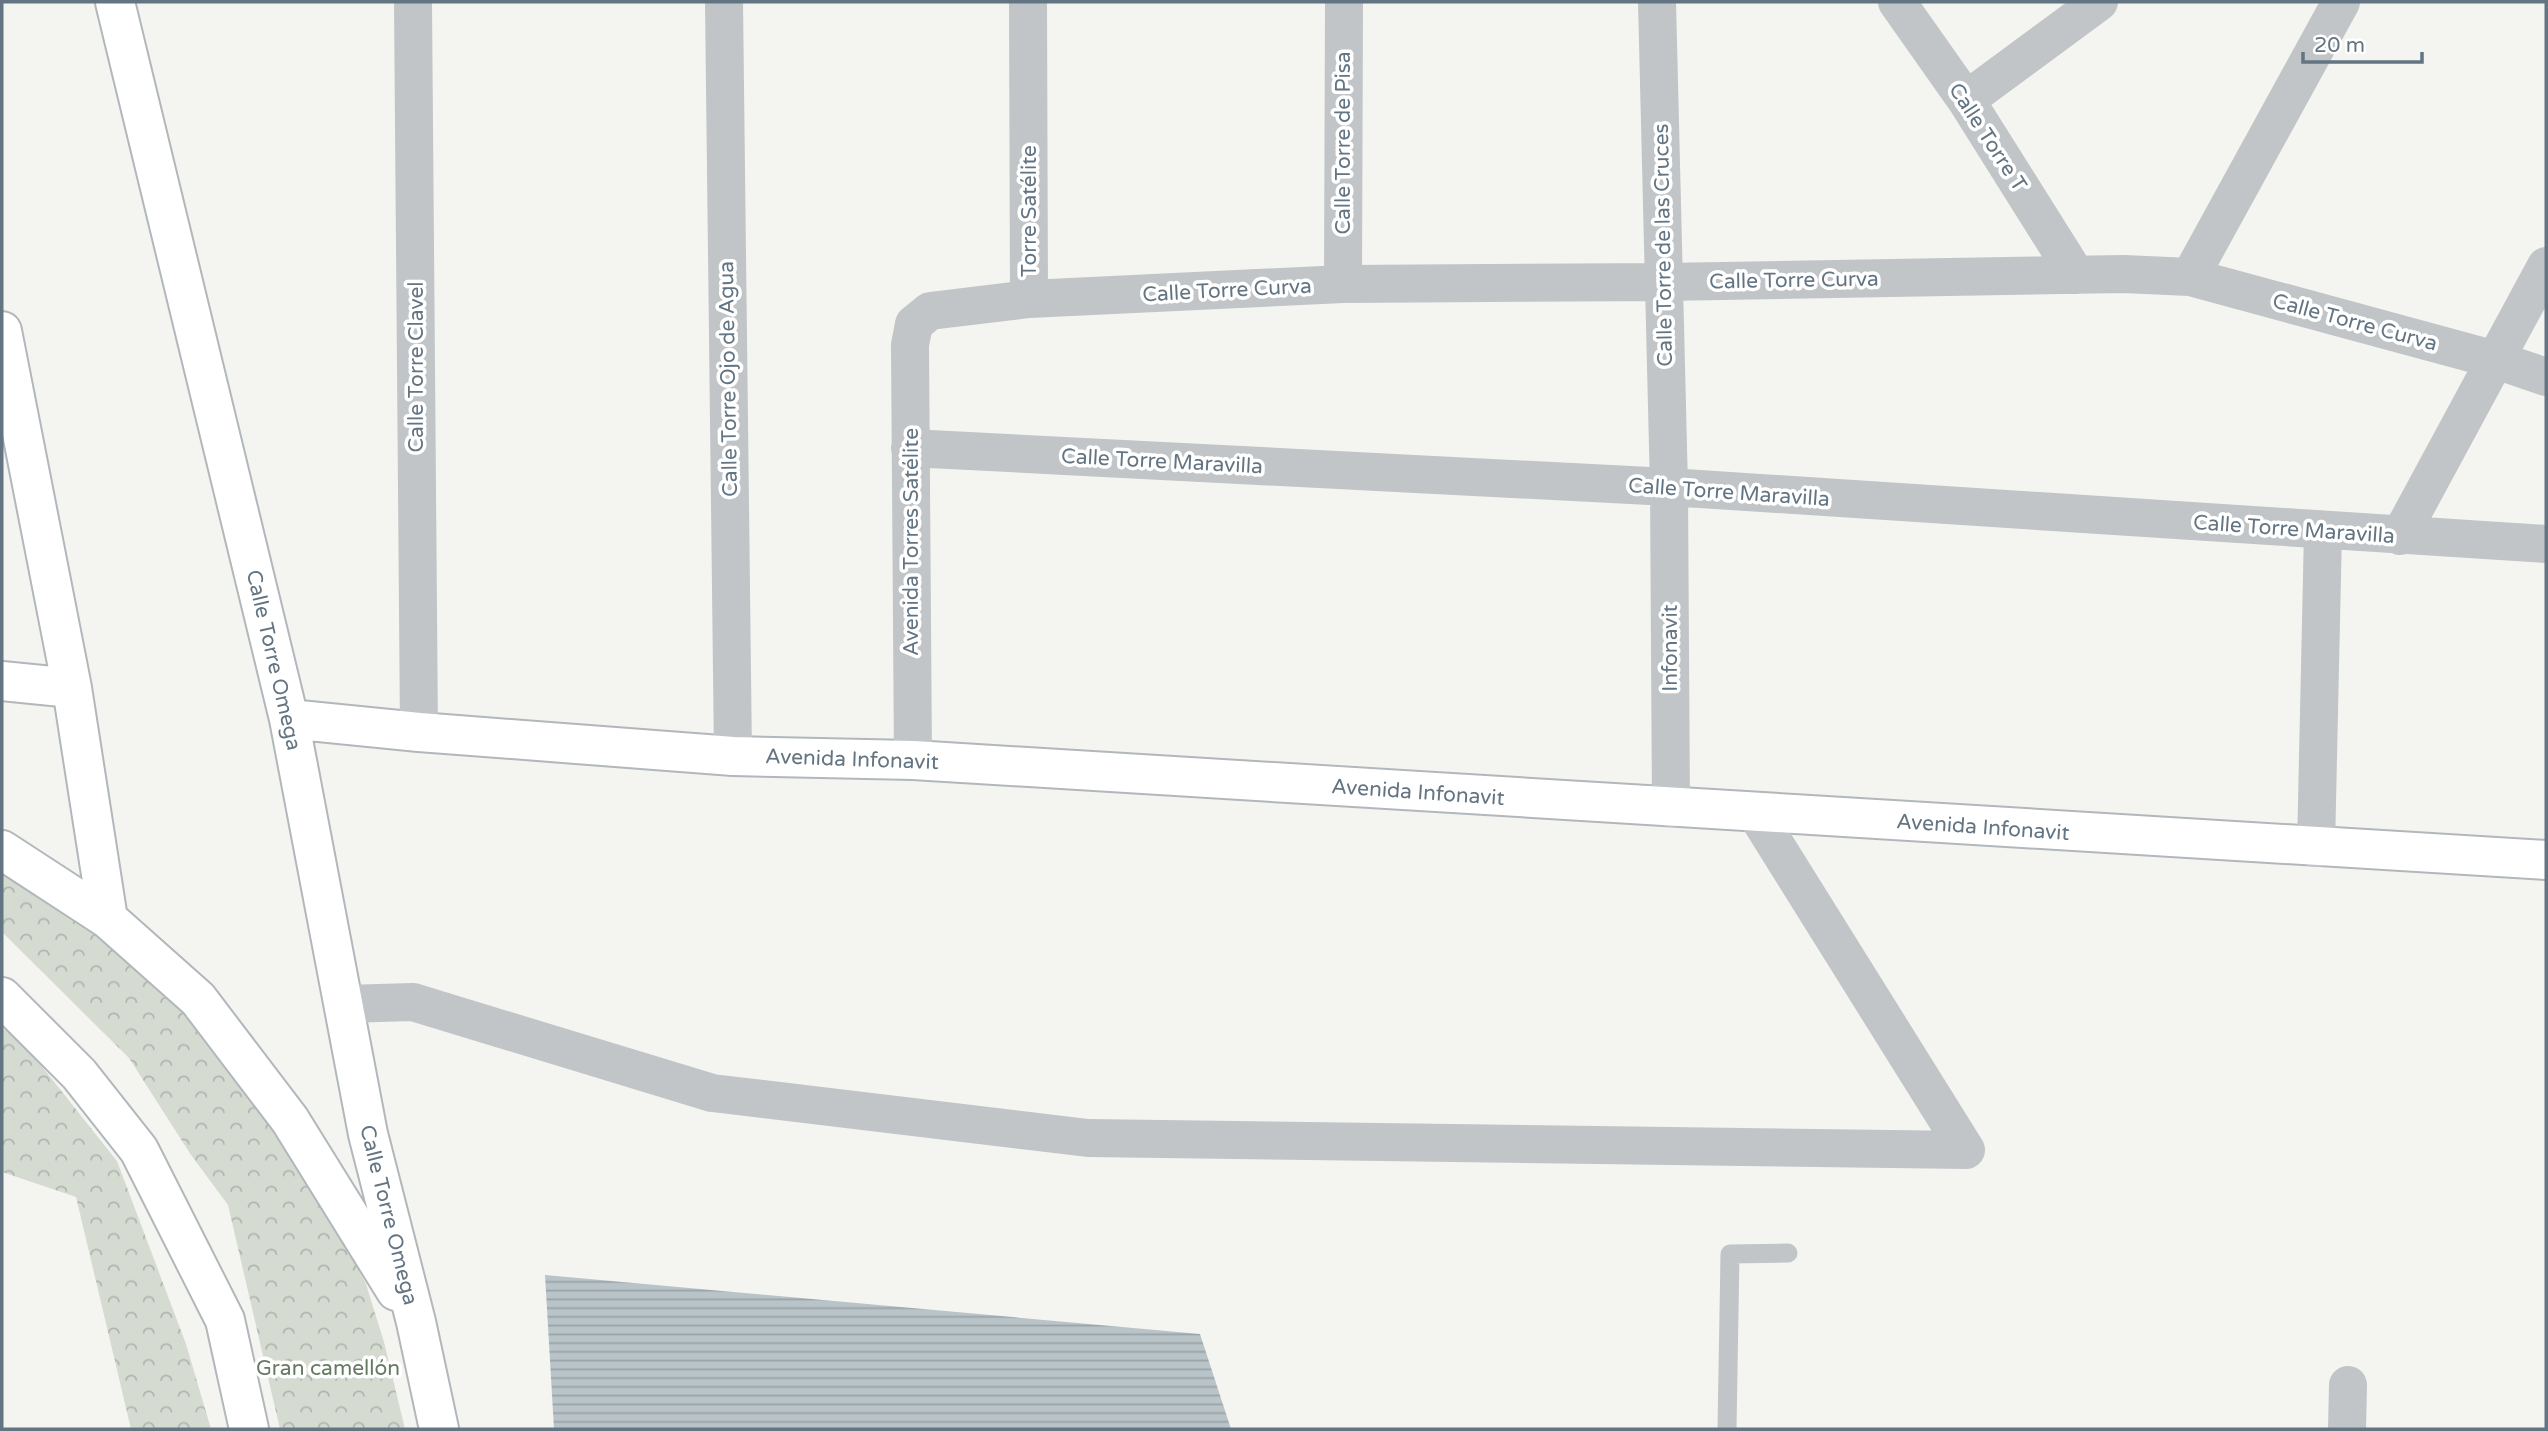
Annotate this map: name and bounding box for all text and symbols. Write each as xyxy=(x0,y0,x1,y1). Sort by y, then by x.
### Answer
scale bar xyxy=(2303,21,2422,65)
text: 20 m xyxy=(2314,33,2365,58)
street label: Calle Torre de Pisa xyxy=(1331,51,1356,235)
street label: Calle Torre T xyxy=(1943,78,2032,196)
street label: Calle Torre de las Cruces xyxy=(1649,123,1678,367)
street label: Torre Satélite xyxy=(1017,145,1042,277)
street label: Calle Torre Ojo de Agua xyxy=(714,261,743,497)
street label: Calle Torre Curva xyxy=(1709,267,1879,294)
street label: Calle Torre Curva xyxy=(1142,274,1312,307)
street label: Calle Torre Clavel xyxy=(404,281,429,453)
street label: Calle Torre Curva xyxy=(2270,288,2440,356)
street label: Avenida Torres Satélite xyxy=(899,428,924,656)
street label: Calle Torre Maravilla xyxy=(1061,444,1263,479)
street label: Calle Torre Maravilla xyxy=(1627,473,1831,512)
street label: Calle Torre Maravilla xyxy=(2192,510,2396,549)
street label: Calle Torre Omega xyxy=(241,567,306,753)
street label: Infonavit xyxy=(1658,604,1683,692)
street label: Avenida Infonavit xyxy=(765,744,939,775)
street label: Avenida Infonavit xyxy=(1331,774,1505,811)
street label: Avenida Infonavit xyxy=(1896,809,2070,846)
street label: Calle Torre Omega xyxy=(354,1123,423,1308)
park label: Gran camellón xyxy=(256,1356,400,1381)

